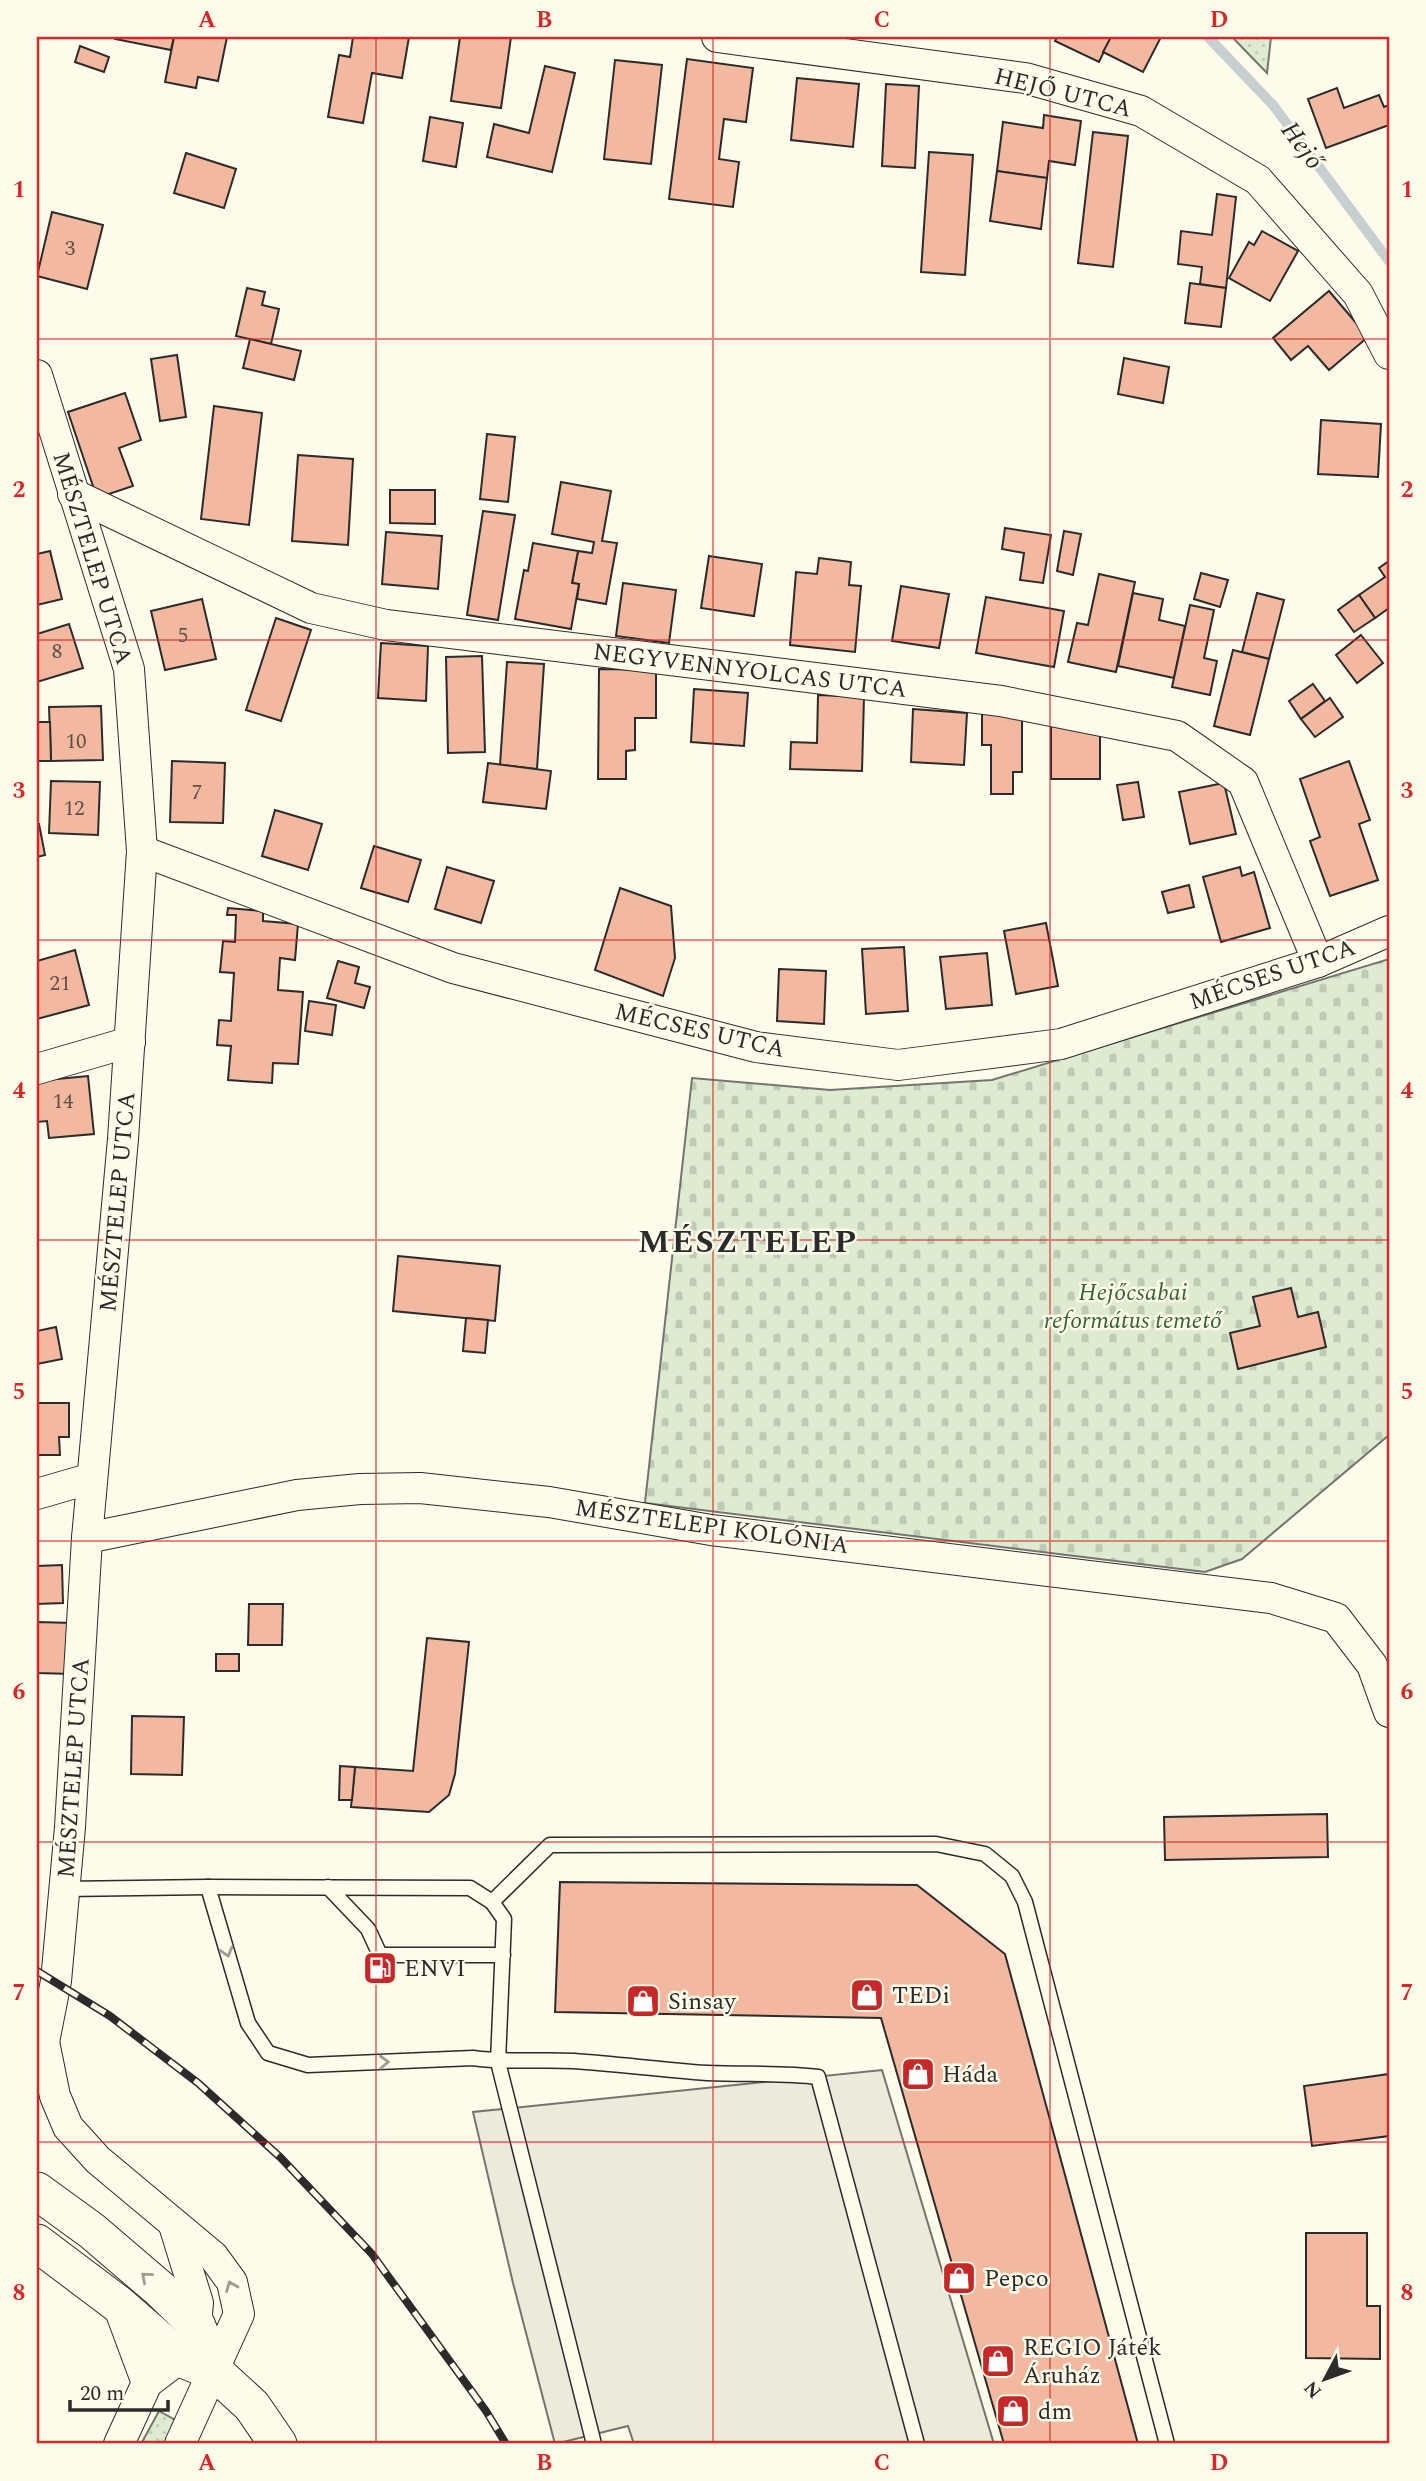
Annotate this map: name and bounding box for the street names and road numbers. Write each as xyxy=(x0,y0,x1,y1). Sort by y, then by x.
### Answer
street label: HEJŐ UTCA xyxy=(990,59,1135,127)
street label: MÉSZTELEP UTCA xyxy=(43,447,142,669)
street label: NEGYVENNYOLCAS UTCA xyxy=(591,634,909,708)
street label: MÉCSES UTCA xyxy=(1184,930,1360,1020)
street label: MÉCSES UTCA xyxy=(611,994,788,1068)
street label: MÉSZTELEP UTCA xyxy=(90,1090,146,1314)
street label: MÉSZTELEPI KOLÓNIA xyxy=(573,1490,851,1564)
street label: MÉSZTELEP UTCA xyxy=(48,1657,100,1880)

